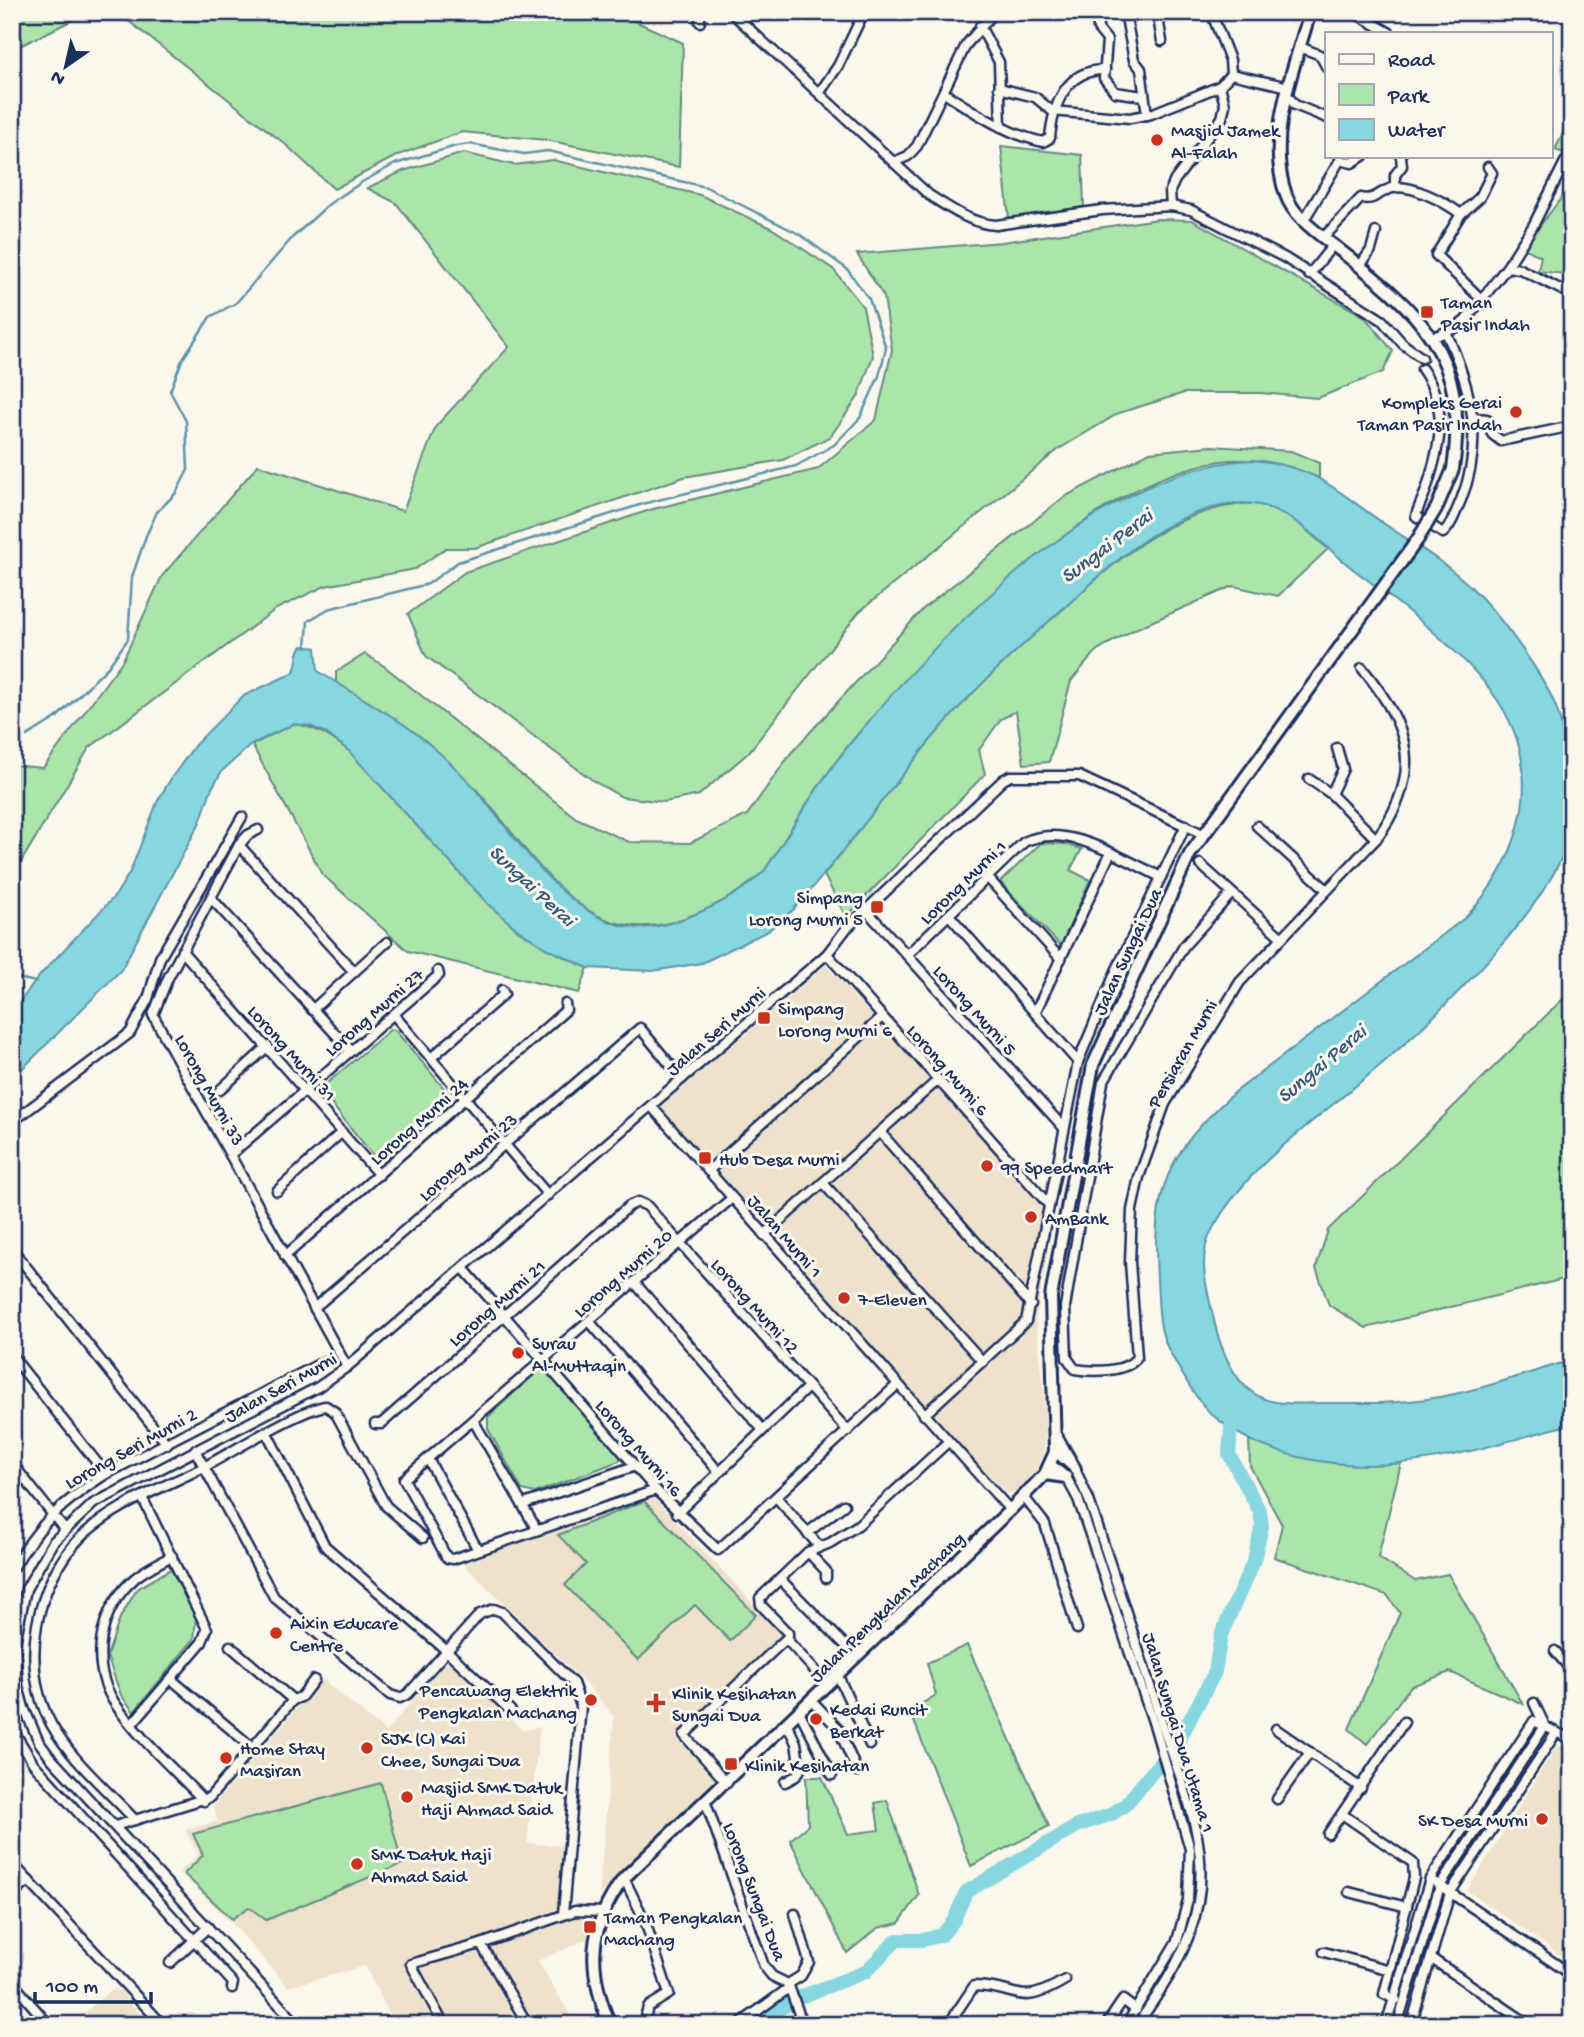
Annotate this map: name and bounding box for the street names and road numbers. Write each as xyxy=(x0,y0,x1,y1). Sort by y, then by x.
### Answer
street label: Lorong Murni 1 xyxy=(916,836,1013,931)
street label: Jalan Sungai Dua xyxy=(1090,884,1169,1020)
street label: Lorong Murni 5 xyxy=(927,961,1020,1061)
street label: Lorong Murni 27 xyxy=(321,964,430,1063)
street label: Jalan Seri Murni xyxy=(663,983,772,1082)
street label: Persiaran Murni xyxy=(1143,996,1224,1114)
street label: Lorong Murni 31 xyxy=(241,1001,340,1107)
street label: Lorong Murni 6 xyxy=(900,1021,993,1122)
street label: Lorong Murni 33 xyxy=(168,1031,248,1151)
street label: Lorong Murni 24 xyxy=(367,1074,474,1172)
street label: Lorong Murni 23 xyxy=(415,1109,524,1208)
street label: Jalan Murni 1 xyxy=(741,1191,826,1284)
street label: Lorong Murni 20 xyxy=(570,1225,679,1324)
street label: Lorong Murni 12 xyxy=(704,1255,802,1360)
street label: Lorong Murni 21 xyxy=(445,1256,552,1353)
street label: Jalan Seri Murni xyxy=(222,1349,342,1429)
street label: Lorong Murni 16 xyxy=(589,1396,686,1503)
street label: Lorong Seri Murni 2 xyxy=(62,1404,202,1496)
street label: Jalan Pengkalan Machang xyxy=(806,1528,971,1689)
street label: Jalan Sungai Dua Utama 1 xyxy=(1135,1630,1218,1836)
street label: Lorong Sungai Dua xyxy=(716,1820,790,1966)

